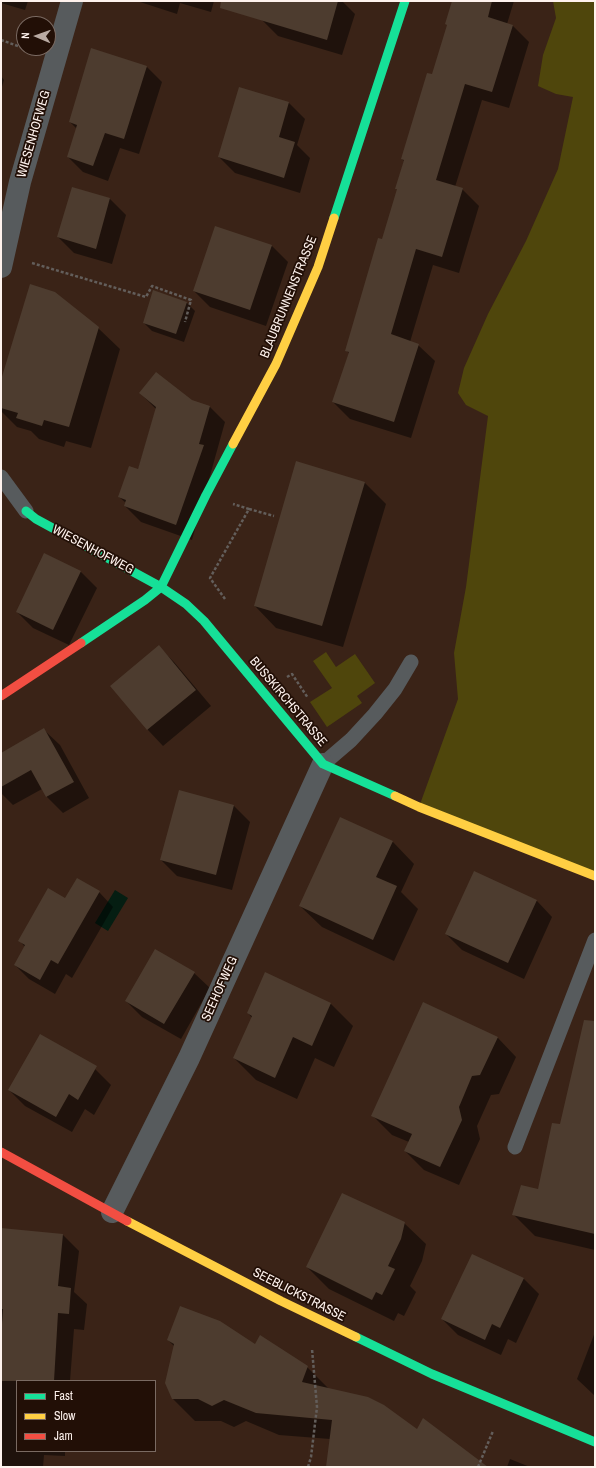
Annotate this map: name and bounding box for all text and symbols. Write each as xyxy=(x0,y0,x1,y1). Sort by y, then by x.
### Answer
north arrow xyxy=(16,16,56,56)
text: N xyxy=(18,32,32,39)
street label: WIESENHOFWEG xyxy=(14,89,54,179)
street label: BLAUBRUNNENSTRASSE xyxy=(257,234,321,360)
street label: WIESENHOFWEG xyxy=(50,522,136,578)
street label: BUSSKIRCHSTRASSE xyxy=(246,654,330,750)
street label: SEEHOFWEG xyxy=(199,954,241,1024)
street label: SEEBLICKSTRASSE xyxy=(250,1265,348,1325)
legend xyxy=(16,1380,156,1452)
text: Fast xyxy=(54,1388,73,1404)
text: Slow xyxy=(54,1408,75,1424)
text: Jam xyxy=(54,1428,73,1444)

